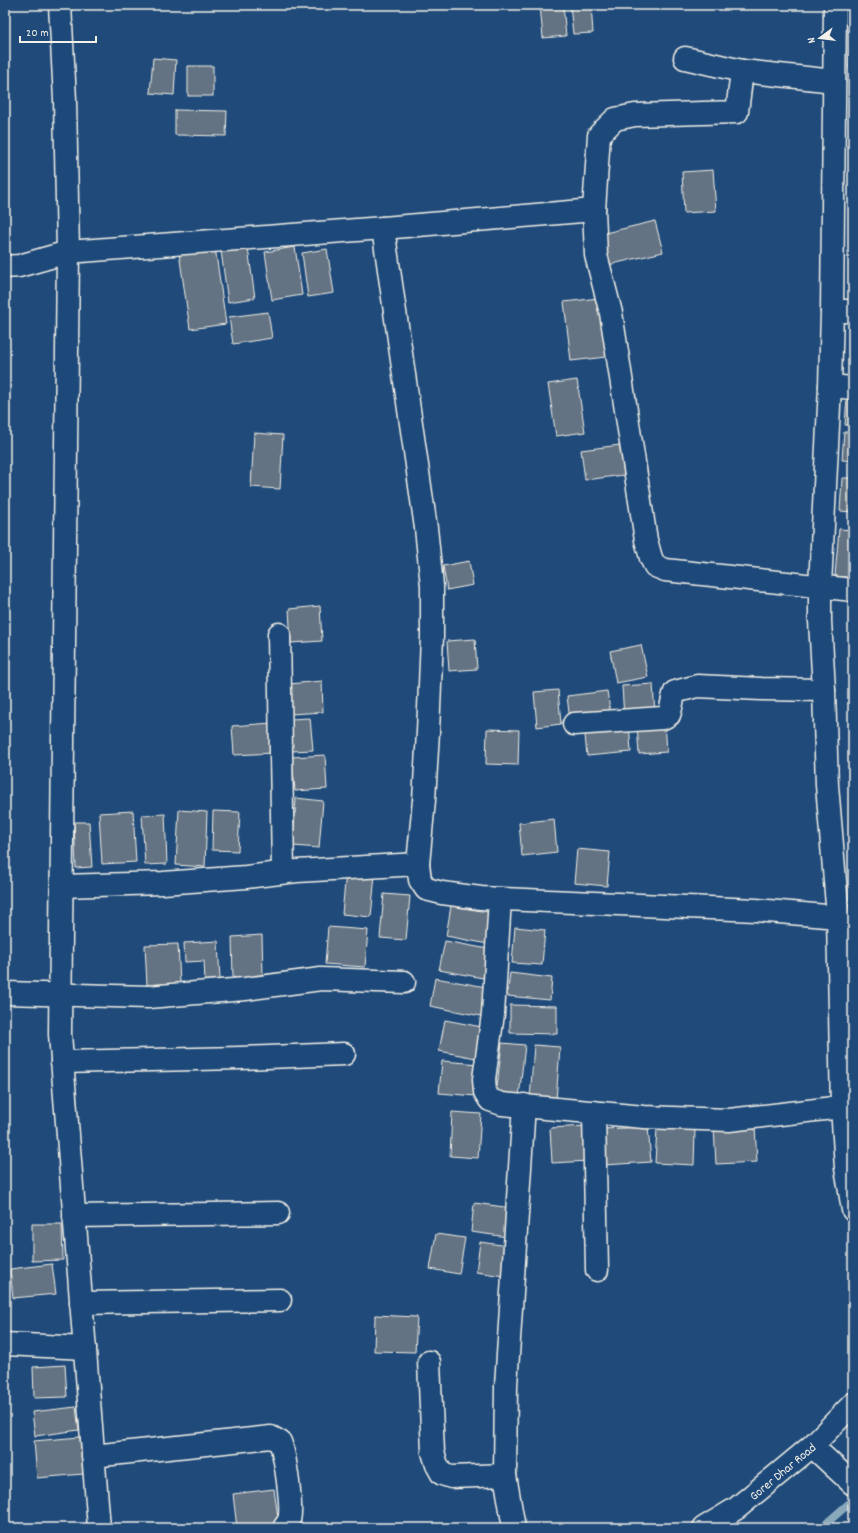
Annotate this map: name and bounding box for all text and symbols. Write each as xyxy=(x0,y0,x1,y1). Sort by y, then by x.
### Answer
scale bar xyxy=(20,18,96,44)
north arrow xyxy=(800,18,840,58)
text: 20 m xyxy=(26,25,49,42)
text: N xyxy=(804,35,821,45)
street label: Gorer Dhar Road xyxy=(746,1439,821,1506)

